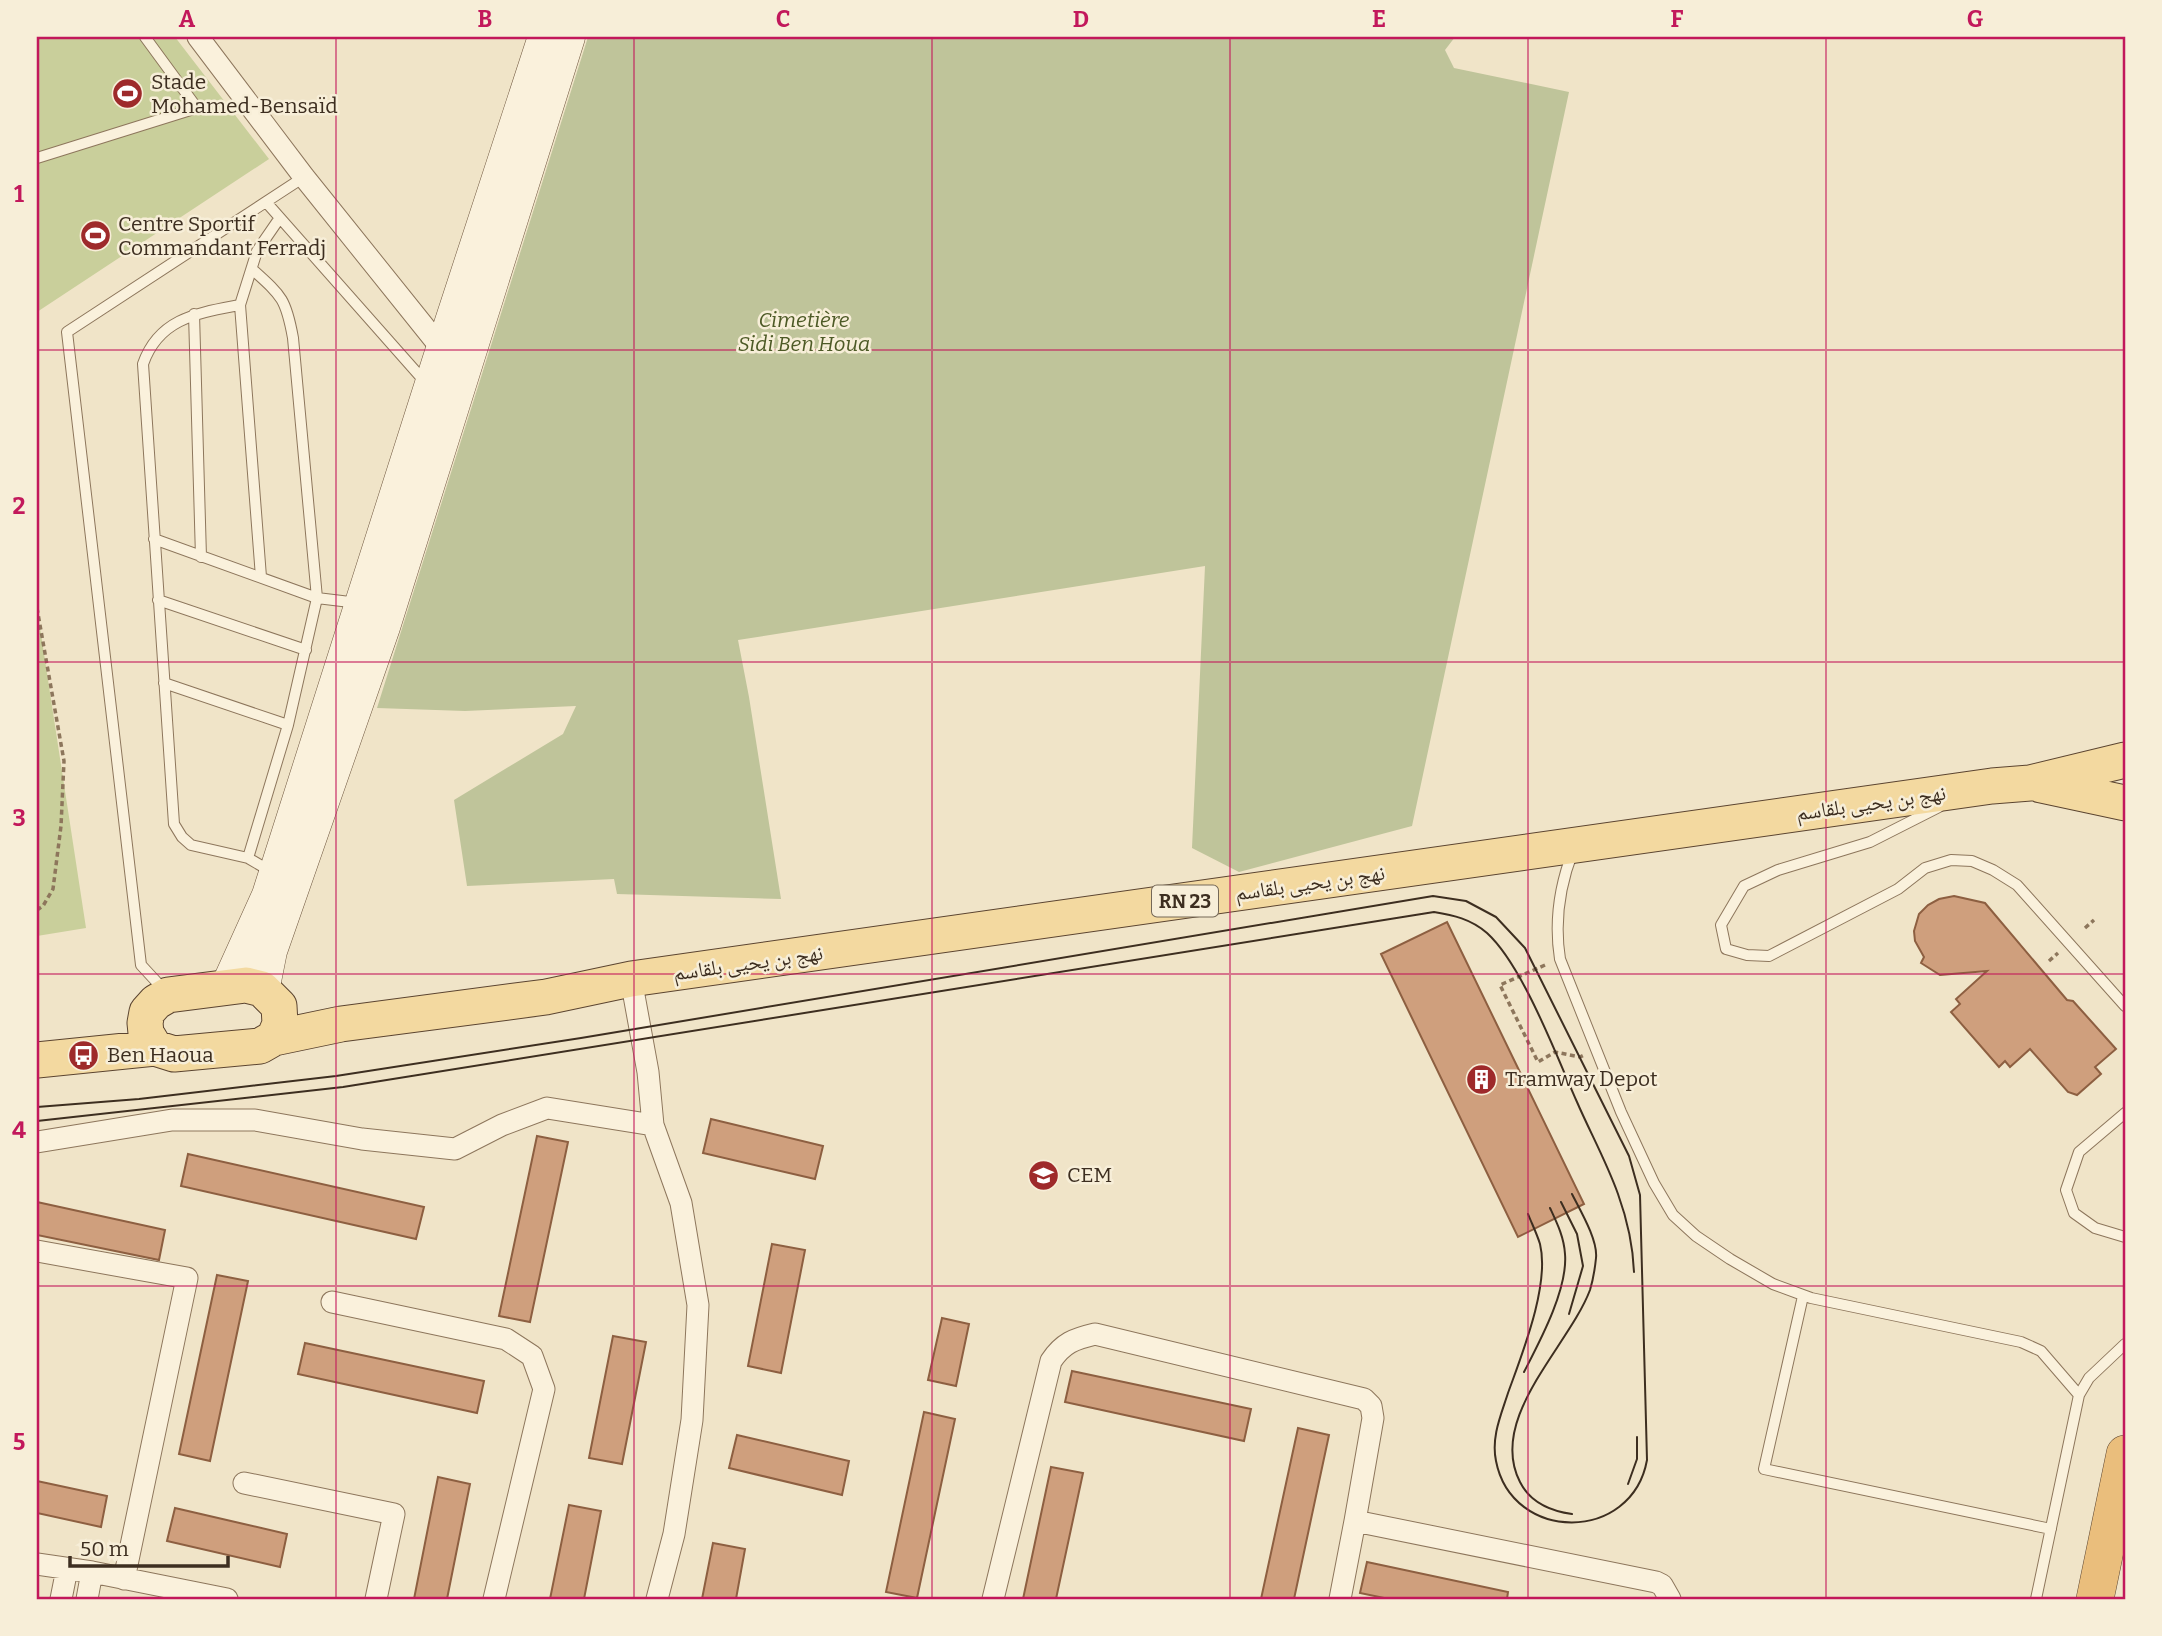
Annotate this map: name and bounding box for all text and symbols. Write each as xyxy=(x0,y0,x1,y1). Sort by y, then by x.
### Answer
text: A xyxy=(179,5,196,33)
text: B xyxy=(478,5,492,33)
text: C xyxy=(776,5,790,33)
text: D xyxy=(1073,5,1089,33)
text: E xyxy=(1372,5,1386,33)
text: F xyxy=(1671,5,1684,33)
text: G xyxy=(1967,5,1984,33)
place label: Stade Mohamed-Bensaïd xyxy=(151,69,338,119)
sports icon: Stade Mohamed-Bensaïd xyxy=(111,77,145,111)
text: 1 xyxy=(14,180,24,208)
place label: Centre Sportif Commandant Ferradj xyxy=(118,211,326,261)
sports icon: Centre Sportif Commandant Ferradj xyxy=(78,219,112,253)
park label: Cimetière Sidi Ben Houa xyxy=(738,307,870,357)
text: 2 xyxy=(13,492,26,520)
street label: نهج بن يحيى بلقاسم xyxy=(1794,780,1948,827)
text: 3 xyxy=(12,804,26,832)
street label: نهج بن يحيى بلقاسم xyxy=(1233,860,1387,907)
road number: RN 23 xyxy=(1152,886,1218,917)
street label: نهج بن يحيى بلقاسم xyxy=(671,940,825,987)
bus stop icon: Ben Haoua xyxy=(67,1038,101,1072)
place label: Ben Haoua xyxy=(107,1042,214,1068)
building icon: Tramway Depot xyxy=(1465,1062,1499,1096)
place label: Tramway Depot xyxy=(1505,1066,1658,1092)
text: 4 xyxy=(12,1116,26,1144)
school or university icon: CEM xyxy=(1027,1158,1061,1192)
place label: CEM xyxy=(1067,1162,1112,1188)
text: 5 xyxy=(13,1428,25,1456)
scale bar xyxy=(70,1524,228,1568)
text: 50 m xyxy=(80,1536,129,1562)

